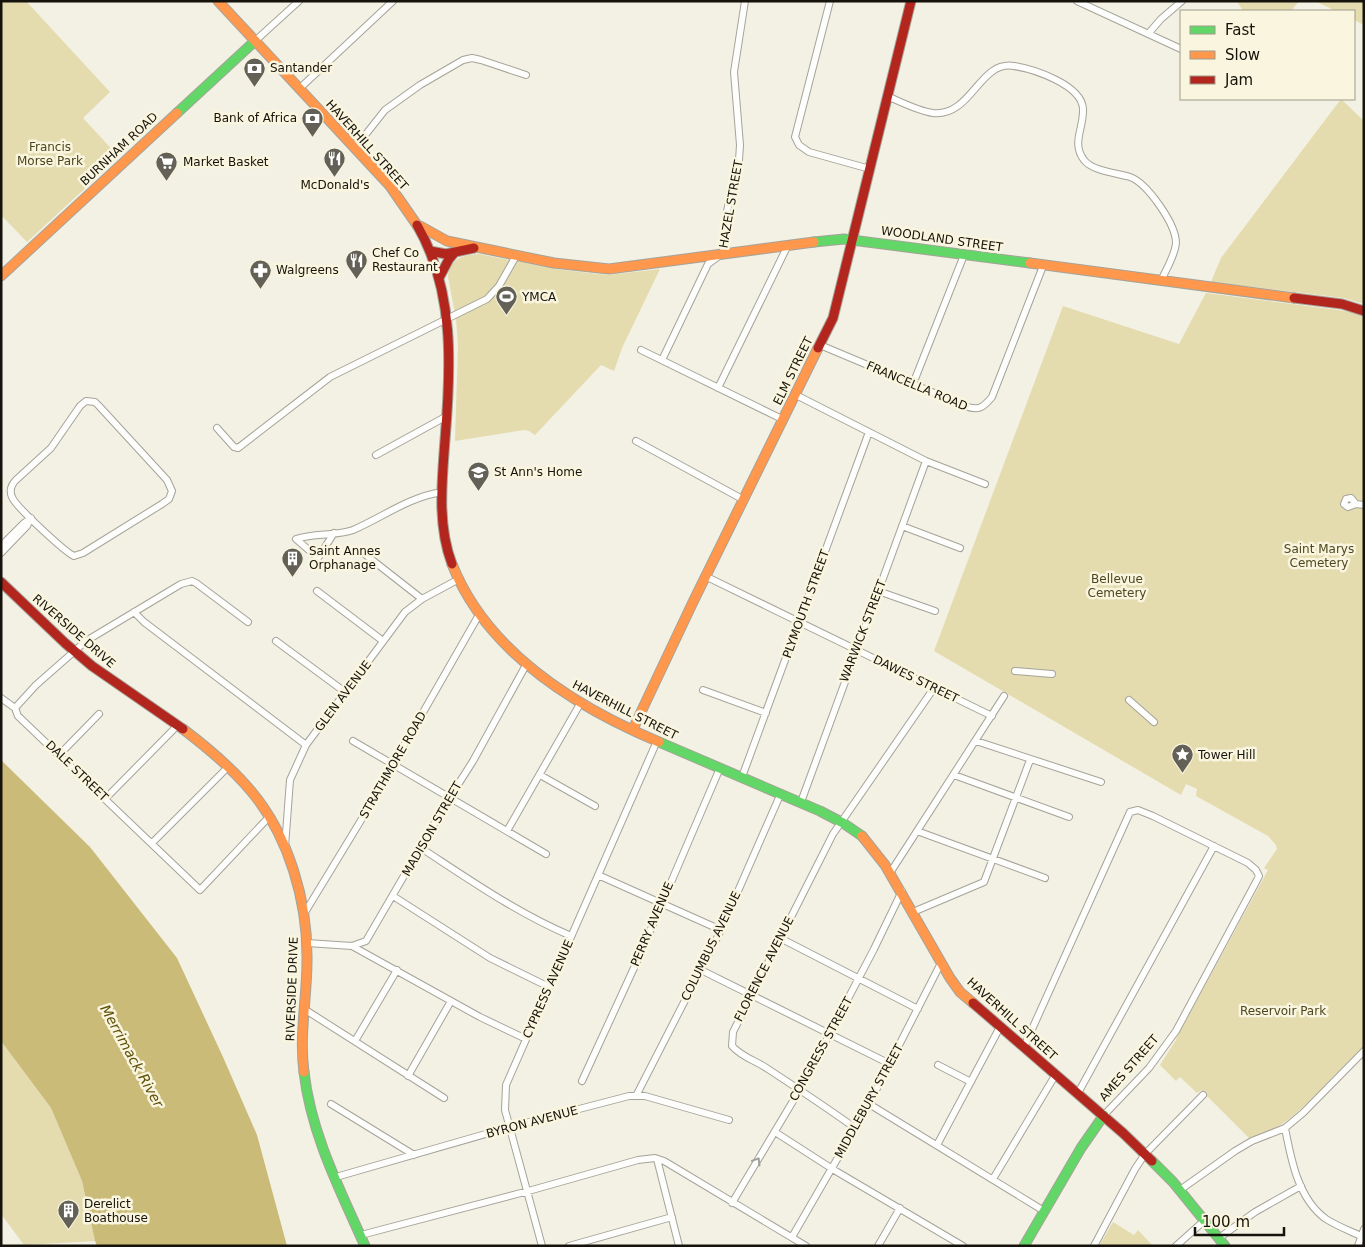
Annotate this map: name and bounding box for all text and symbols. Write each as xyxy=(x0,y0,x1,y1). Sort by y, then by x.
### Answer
legend xyxy=(1180,10,1355,100)
text: Fast xyxy=(1225,21,1255,39)
text: Slow xyxy=(1225,46,1260,64)
bank icon: Santander xyxy=(242,56,266,87)
place label: Santander xyxy=(270,61,332,75)
text: Jam xyxy=(1224,71,1253,89)
street label: HAVERHILL STREET xyxy=(323,97,411,193)
bank icon: Bank of Africa xyxy=(301,106,325,137)
street label: BURNHAM ROAD xyxy=(77,110,161,188)
place label: Bank of Africa xyxy=(213,111,297,125)
park label: Francis Morse Park xyxy=(17,140,83,168)
restaurant icon: McDonald's xyxy=(323,146,347,177)
supermarket icon: Market Basket xyxy=(155,150,179,181)
place label: Market Basket xyxy=(183,155,269,169)
street label: HAZEL STREET xyxy=(716,158,746,249)
place label: McDonald's xyxy=(301,178,370,192)
street label: WOODLAND STREET xyxy=(880,224,1005,255)
place label: Chef Co Restaurant xyxy=(372,246,438,274)
restaurant icon: Chef Co Restaurant xyxy=(344,248,368,279)
pharmacy icon: Walgreens xyxy=(248,258,272,289)
place label: Walgreens xyxy=(276,263,339,277)
sports icon: YMCA xyxy=(494,285,518,316)
place label: YMCA xyxy=(521,290,557,304)
street label: ELM STREET xyxy=(770,334,816,407)
street label: FRANCELLA ROAD xyxy=(864,358,970,414)
school or university icon: St Ann's Home xyxy=(466,460,490,491)
place label: St Ann's Home xyxy=(494,465,582,479)
park label: Saint Marys Cemetery xyxy=(1284,542,1354,570)
place label: Saint Annes Orphanage xyxy=(309,544,380,572)
building icon: Saint Annes Orphanage xyxy=(281,546,305,577)
street label: PLYMOUTH STREET xyxy=(780,547,832,660)
park label: Bellevue Cemetery xyxy=(1088,572,1146,600)
street label: WARWICK STREET xyxy=(837,577,889,684)
street label: RIVERSIDE DRIVE xyxy=(30,591,118,671)
street label: DAWES STREET xyxy=(871,652,962,706)
street label: GLEN AVENUE xyxy=(312,658,374,734)
street label: HAVERHILL STREET xyxy=(570,677,681,743)
street label: STRATHMORE ROAD xyxy=(357,709,429,821)
street label: DALE STREET xyxy=(43,738,112,805)
place icon: Tower Hill xyxy=(1170,743,1194,774)
place label: Tower Hill xyxy=(1197,748,1256,762)
street label: MADISON STREET xyxy=(399,779,465,879)
street label: PERRY AVENUE xyxy=(628,880,676,968)
street label: COLUMBUS AVENUE xyxy=(678,889,744,1003)
street label: FLORENCE AVENUE xyxy=(731,914,797,1024)
street label: RIVERSIDE DRIVE xyxy=(283,936,301,1042)
street label: CYPRESS AVENUE xyxy=(520,938,576,1040)
street label: HAVERHILL STREET xyxy=(964,975,1060,1063)
street label: CONGRESS STREET xyxy=(787,994,856,1103)
water label: Merrimack River xyxy=(97,1002,167,1111)
park label: Reservoir Park xyxy=(1240,1004,1326,1018)
street label: AMES STREET xyxy=(1096,1031,1162,1104)
street label: MIDDLEBURY STREET xyxy=(832,1041,907,1160)
street label: BYRON AVENUE xyxy=(485,1103,579,1141)
one-way arrow xyxy=(751,1157,761,1166)
place label: Derelict Boathouse xyxy=(84,1197,148,1225)
building icon: Derelict Boathouse xyxy=(56,1199,80,1230)
scale bar xyxy=(1195,1204,1284,1236)
text: 100 m xyxy=(1202,1213,1250,1231)

